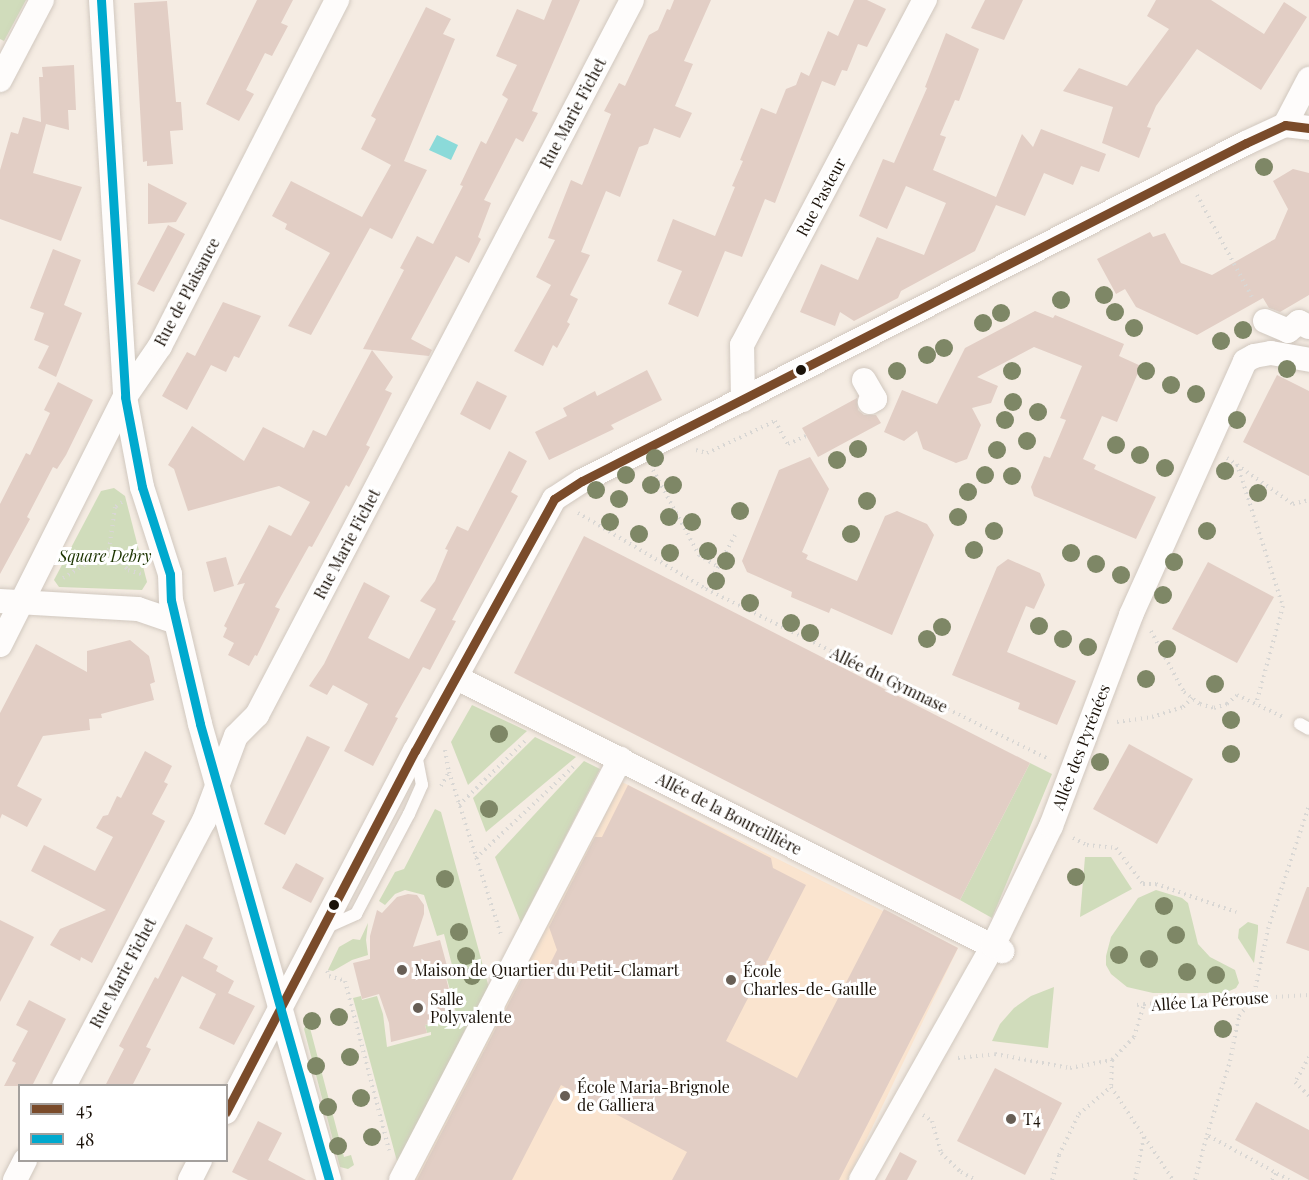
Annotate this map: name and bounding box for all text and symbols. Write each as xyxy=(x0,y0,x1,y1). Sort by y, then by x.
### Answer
street label: Rue Marie Fichet xyxy=(536,55,610,171)
street label: Rue Pasteur xyxy=(792,154,850,240)
street label: Rue de Plaisance xyxy=(150,234,224,350)
unlabelled marker xyxy=(795,364,807,376)
street label: Rue Marie Fichet xyxy=(310,486,384,602)
park label: Square Debry xyxy=(59,546,151,566)
street label: Allée du Gymnase xyxy=(827,643,951,717)
street label: Allée des Pyrénées xyxy=(1048,681,1114,813)
street label: Allée de la Bourcillière xyxy=(653,769,805,859)
unlabelled marker xyxy=(328,899,340,911)
street label: Rue Marie Fichet xyxy=(86,915,160,1031)
place label: Maison de Quartier du Petit-Clamart xyxy=(414,960,680,980)
place label: École Charles-de-Gaulle xyxy=(743,961,877,999)
marker: Maison de Quartier du Petit-Clamart xyxy=(395,963,409,977)
marker: École Charles-de-Gaulle xyxy=(724,973,738,987)
street label: Allée La Pérouse xyxy=(1150,987,1270,1015)
place label: Salle Polyvalente xyxy=(430,989,512,1027)
marker: Salle Polyvalente xyxy=(411,1001,425,1015)
place label: École Maria-Brignole de Galliera xyxy=(577,1077,730,1115)
legend xyxy=(18,1084,228,1162)
marker: École Maria-Brignole de Galliera xyxy=(558,1089,572,1103)
text: 45 xyxy=(76,1097,92,1121)
place label: T4 xyxy=(1023,1109,1041,1129)
marker: T4 xyxy=(1004,1112,1018,1126)
text: 48 xyxy=(76,1127,94,1151)

